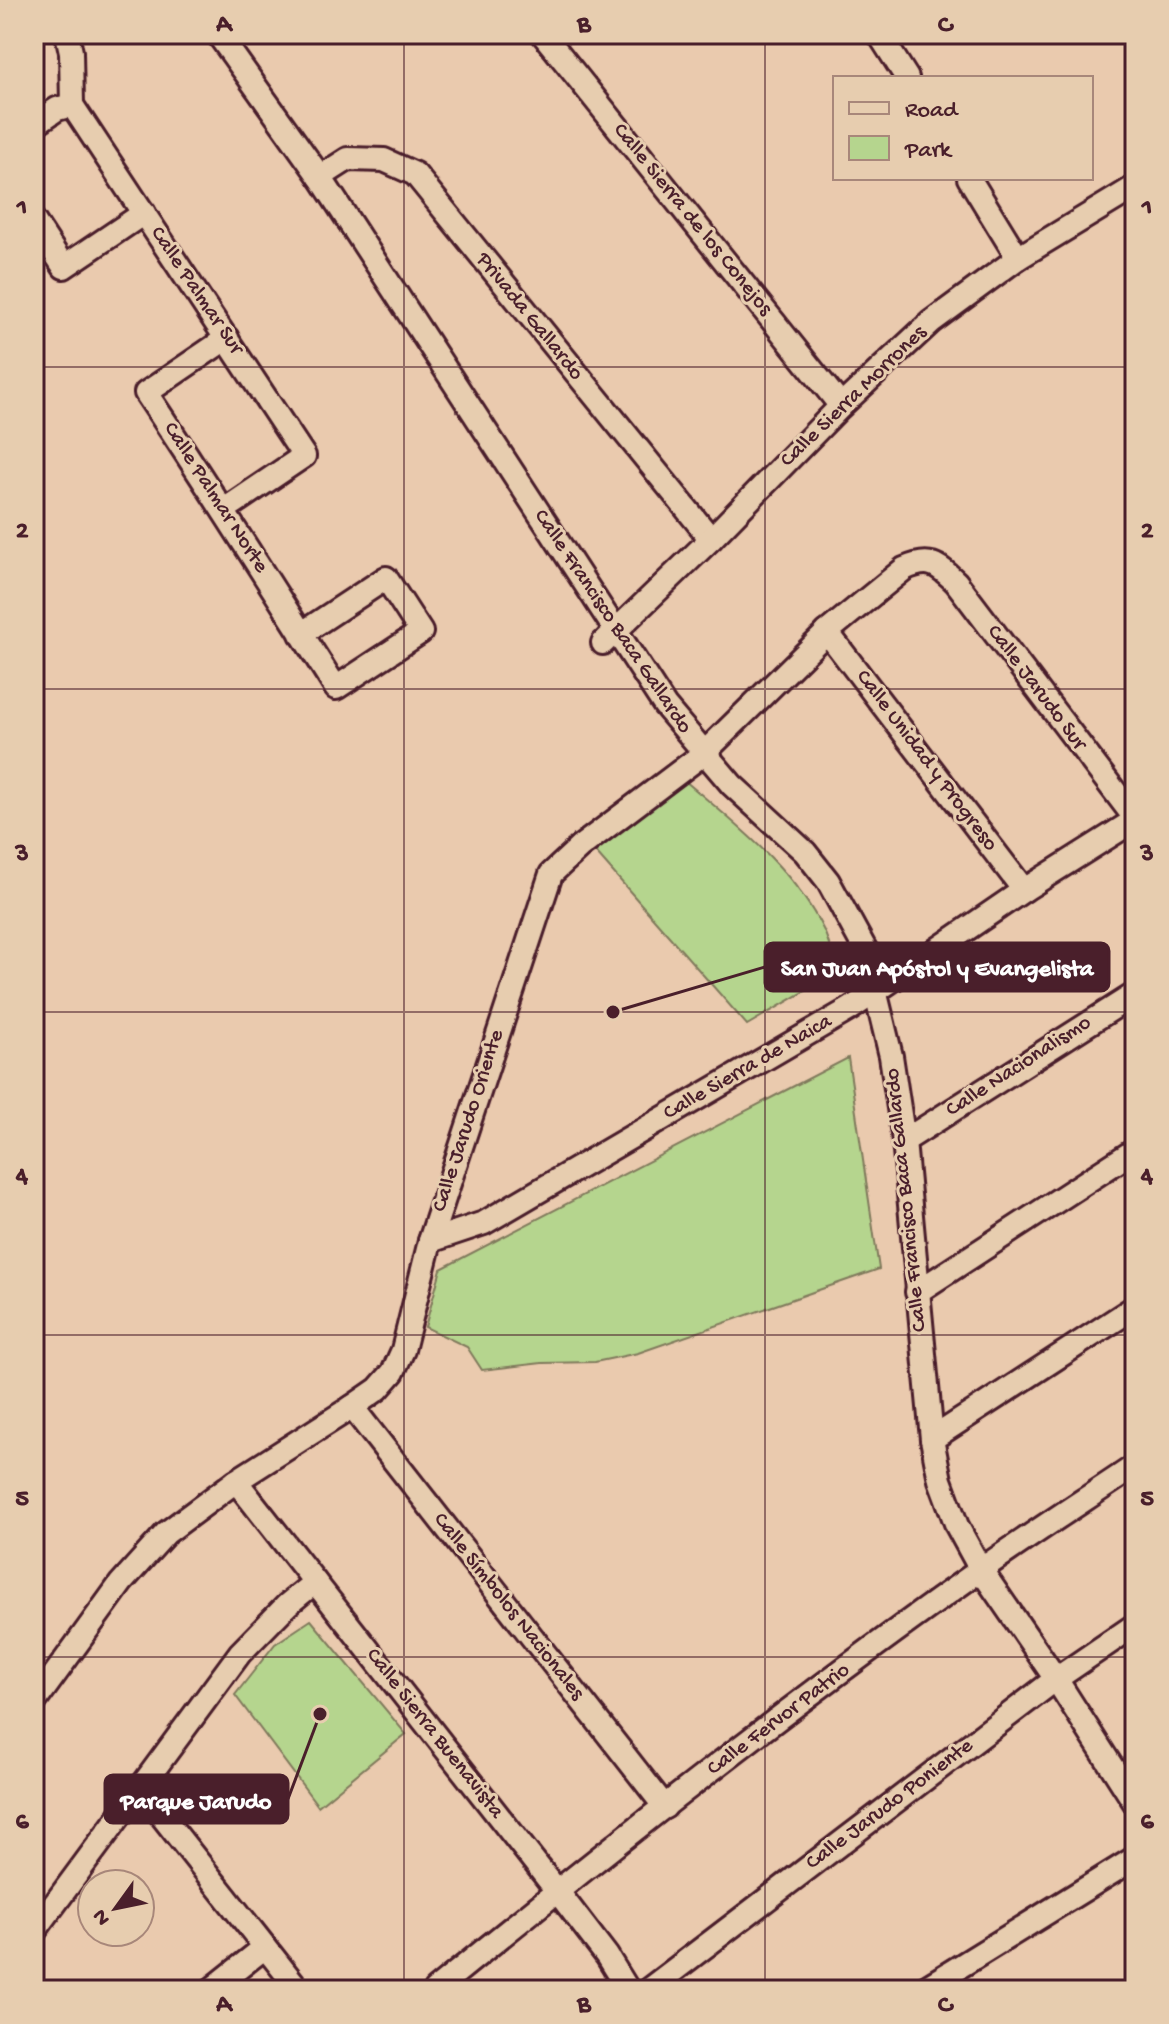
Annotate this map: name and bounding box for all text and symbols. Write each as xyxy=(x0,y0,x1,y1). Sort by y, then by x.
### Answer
text: A xyxy=(215,11,233,42)
text: B xyxy=(576,11,592,42)
text: C xyxy=(938,11,955,42)
legend xyxy=(833,76,1093,180)
text: Road xyxy=(905,97,959,126)
street label: Calle Sierra de los Conejos xyxy=(606,119,778,322)
text: Park xyxy=(904,137,953,166)
text: 1 xyxy=(16,194,27,225)
text: 1 xyxy=(1141,194,1152,225)
street label: Calle Palmar Sur xyxy=(144,222,250,362)
street label: Privada Gallardo xyxy=(469,247,589,386)
street label: Calle Sierra Morrones xyxy=(775,320,933,473)
street label: Calle Palmar Norte xyxy=(157,418,274,579)
street label: Calle Francisco Baca Gallardo xyxy=(527,505,697,739)
text: 2 xyxy=(16,517,29,548)
text: 2 xyxy=(1141,517,1154,548)
street label: Calle Jarudo Sur xyxy=(980,620,1093,758)
street label: Calle Unidad y Progreso xyxy=(849,665,1003,857)
text: 3 xyxy=(14,840,29,871)
text: 3 xyxy=(1139,840,1154,871)
callout: San Juan Apóstol y Evangelista xyxy=(765,943,1109,991)
text: San Juan Apóstol y Evangelista xyxy=(781,956,1095,985)
street label: Calle Sierra de Naica xyxy=(659,1009,838,1127)
street label: Calle Nacionalismo xyxy=(941,1010,1097,1124)
street label: Calle Jarudo Oriente xyxy=(427,1026,511,1215)
street label: Calle Francisco Baca Gallardo xyxy=(880,1067,934,1333)
text: 4 xyxy=(15,1162,29,1193)
text: 4 xyxy=(1140,1162,1154,1193)
text: 5 xyxy=(15,1485,29,1516)
text: 5 xyxy=(1140,1485,1154,1516)
street label: Calle Símbolos Nacionales xyxy=(427,1508,590,1707)
street label: Calle Sierra Buenavista xyxy=(359,1644,509,1825)
street label: Calle Fervor Patrio xyxy=(702,1658,856,1782)
street label: Calle Jarudo Poniente xyxy=(801,1733,979,1876)
callout: Parque Jarudo xyxy=(105,1775,288,1823)
text: Parque Jarudo xyxy=(118,1789,272,1818)
text: 6 xyxy=(15,1808,29,1839)
text: 6 xyxy=(1140,1808,1154,1839)
north arrow xyxy=(76,1868,156,1948)
text: N xyxy=(88,1904,117,1930)
text: A xyxy=(215,1991,233,2022)
text: B xyxy=(576,1991,592,2022)
text: C xyxy=(938,1991,955,2022)

